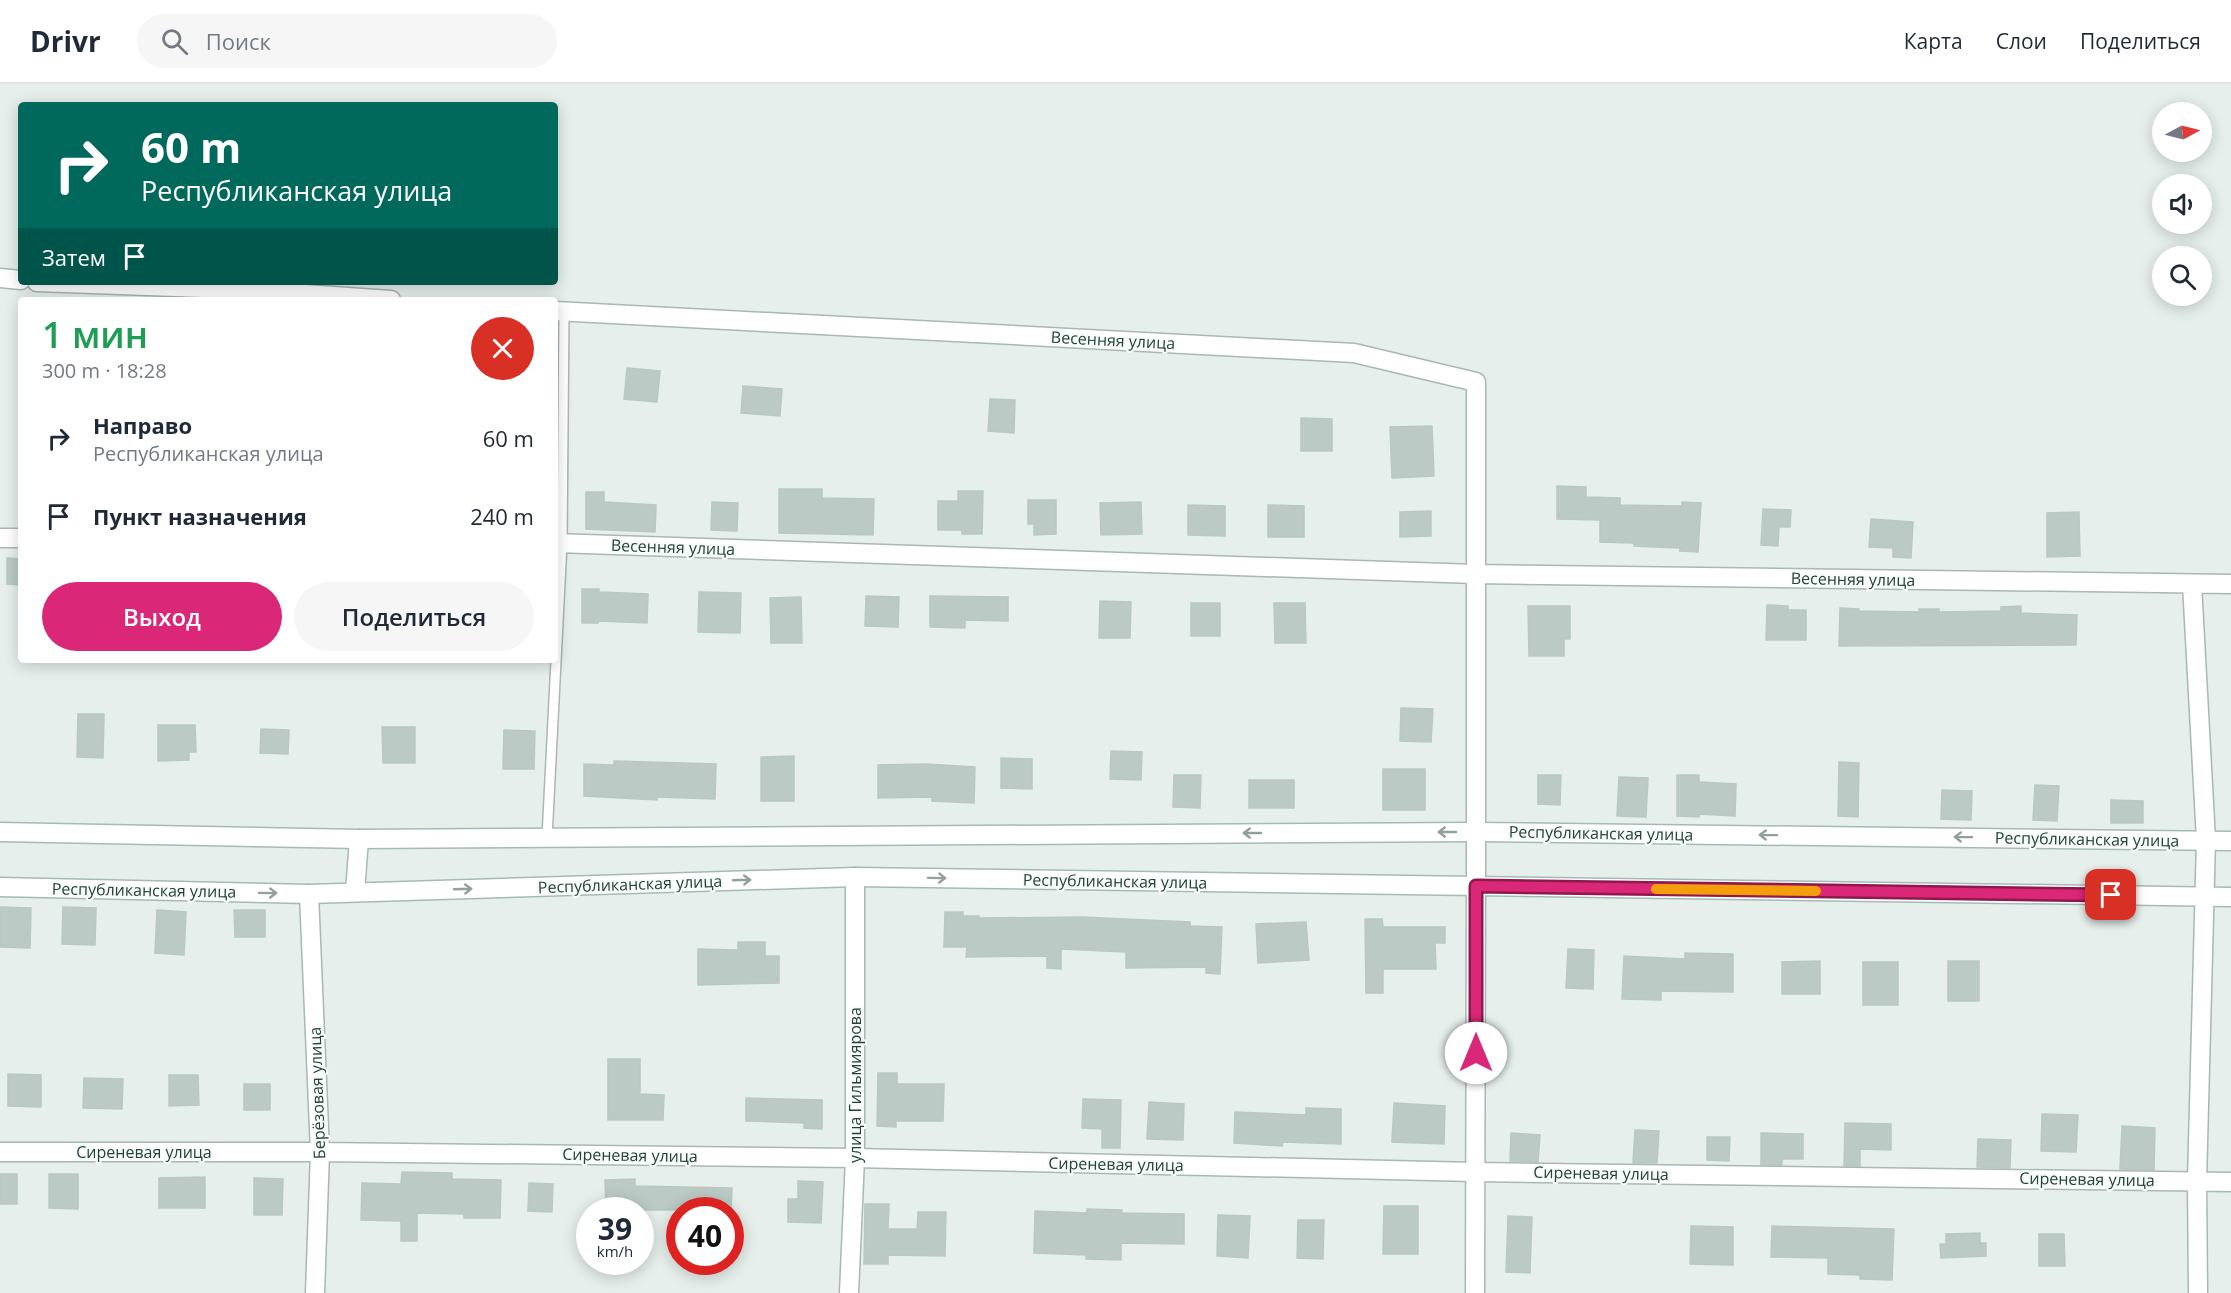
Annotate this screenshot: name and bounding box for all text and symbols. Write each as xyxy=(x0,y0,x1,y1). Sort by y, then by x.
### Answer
search box xyxy=(137,14,557,68)
text: Drivr xyxy=(30,22,101,60)
icon: search xyxy=(158,25,191,58)
text: Поиск xyxy=(206,26,271,56)
text: Карта xyxy=(1904,27,1963,55)
text: Слои xyxy=(1996,27,2047,55)
text: Поделиться xyxy=(2080,27,2201,55)
north arrow xyxy=(2152,102,2212,162)
map controls xyxy=(2152,102,2212,306)
text: 60 m xyxy=(141,118,241,175)
icon: right xyxy=(42,126,120,204)
text: Республиканская улица xyxy=(141,172,452,209)
button: sound xyxy=(2152,174,2212,234)
icon: arrive xyxy=(118,240,151,273)
text: Затем xyxy=(42,242,106,272)
button: search xyxy=(2152,246,2212,306)
text: 1 мин xyxy=(42,310,148,359)
button: close xyxy=(471,317,534,380)
street label: Весенняя улица xyxy=(1050,326,1176,354)
text: 300 m · 18:28 xyxy=(42,357,167,384)
text: Направо xyxy=(93,410,192,440)
icon: right xyxy=(42,422,75,455)
text: 60 m xyxy=(483,423,534,453)
text: Республиканская улица xyxy=(93,440,324,467)
icon: arrive xyxy=(42,500,75,533)
text: Пункт назначения xyxy=(93,501,307,531)
text: 240 m xyxy=(470,501,534,531)
street label: Весенняя улица xyxy=(610,534,736,560)
street label: Весенняя улица xyxy=(1791,567,1915,591)
button: Выход xyxy=(42,582,282,651)
button: Поделиться xyxy=(294,582,534,651)
street label: Республиканская улица xyxy=(1509,820,1693,846)
one-way arrow xyxy=(1437,826,1457,838)
street label: Республиканская улица xyxy=(1995,826,2179,852)
one-way arrow xyxy=(1242,827,1262,839)
one-way arrow xyxy=(1758,829,1778,841)
one-way arrow xyxy=(1953,831,1973,843)
street label: Республиканская улица xyxy=(1023,868,1207,894)
pin xyxy=(2085,869,2136,920)
street label: Республиканская улица xyxy=(537,870,723,898)
one-way arrow xyxy=(927,872,947,884)
one-way arrow xyxy=(732,875,752,886)
street label: Республиканская улица xyxy=(52,877,236,903)
icon: arrive xyxy=(2094,878,2127,911)
one-way arrow xyxy=(453,883,473,895)
one-way arrow xyxy=(258,887,278,899)
street label: улица Гильмиярова xyxy=(844,1007,866,1163)
position arrow xyxy=(1444,1021,1508,1085)
street label: Берёзовая улица xyxy=(304,1027,330,1159)
street label: Сиреневая улица xyxy=(76,1141,212,1163)
street label: Сиреневая улица xyxy=(562,1143,698,1167)
street label: Сиреневая улица xyxy=(1048,1152,1184,1176)
street label: Сиреневая улица xyxy=(1533,1161,1669,1185)
street label: Сиреневая улица xyxy=(2019,1167,2155,1191)
speed limit sign: 40 xyxy=(666,1197,744,1275)
text: 39 xyxy=(598,1208,632,1249)
text: km/h xyxy=(597,1241,633,1261)

